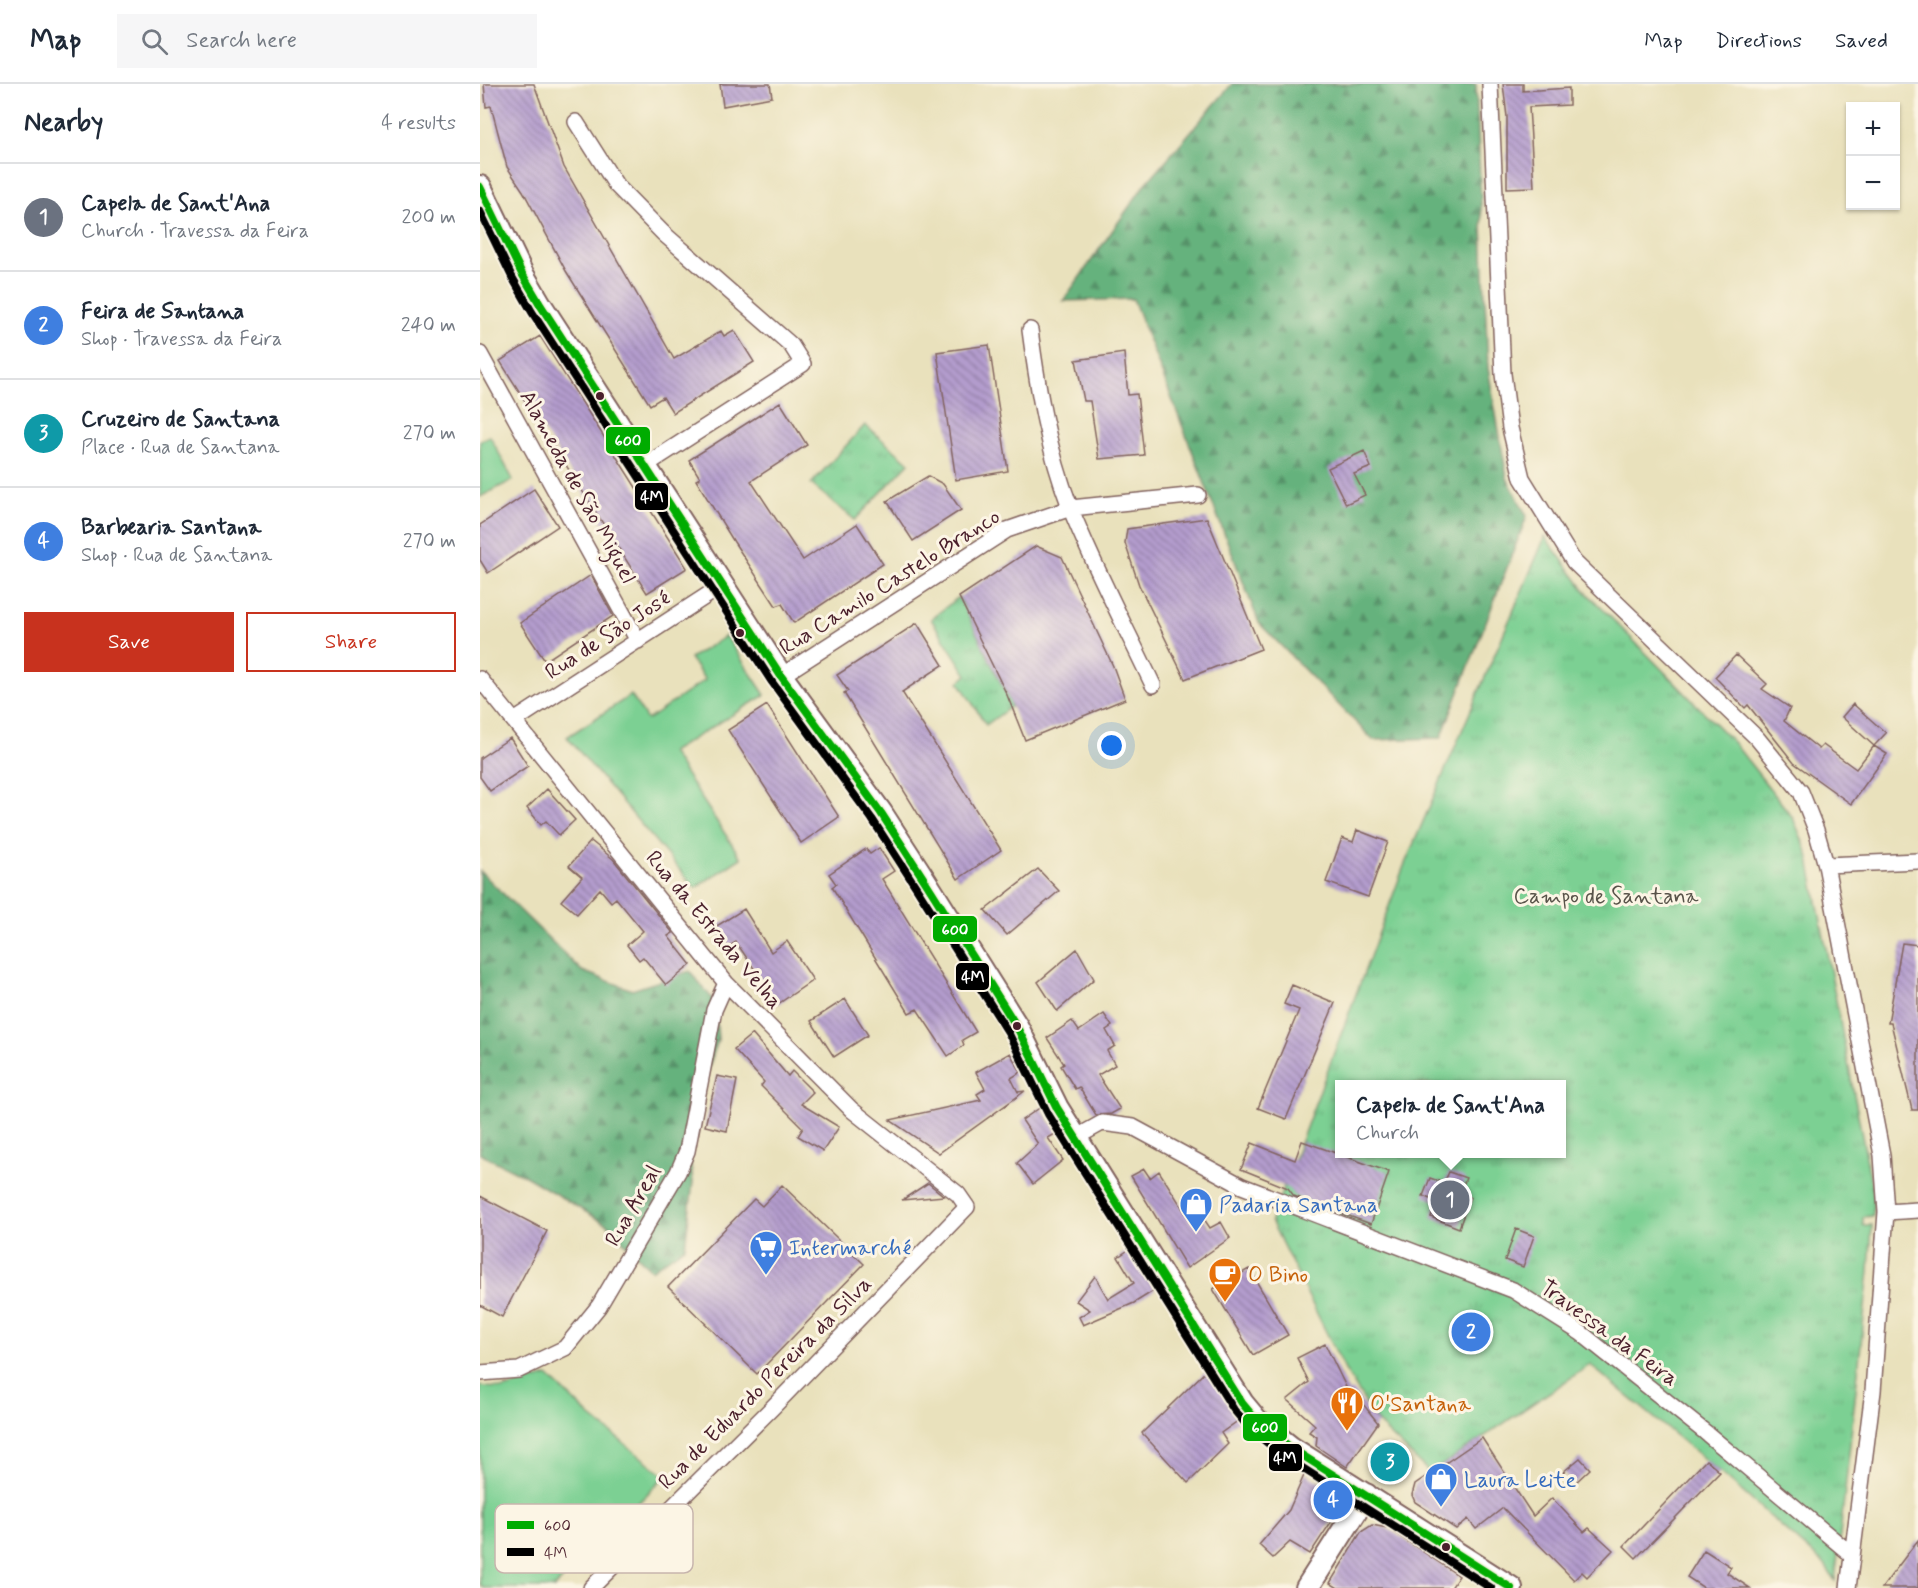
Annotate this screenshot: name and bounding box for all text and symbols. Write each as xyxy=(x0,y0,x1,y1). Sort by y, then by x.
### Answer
search box xyxy=(117,14,537,68)
text: Map xyxy=(30,23,81,60)
icon: search xyxy=(138,25,171,58)
text: Search here xyxy=(186,27,297,55)
text: Map xyxy=(1644,27,1683,55)
text: Directions xyxy=(1716,27,1802,55)
text: Saved xyxy=(1835,27,1888,55)
map controls xyxy=(1846,102,1900,210)
button: + xyxy=(1846,102,1900,156)
text: Nearby xyxy=(24,106,103,140)
text: 4 results xyxy=(381,110,456,137)
button: − xyxy=(1846,156,1900,210)
text: Capela de Sant'Ana xyxy=(81,190,270,218)
text: 1 xyxy=(39,204,48,231)
text: 200 m xyxy=(401,204,456,231)
text: Church · Travessa da Feira xyxy=(81,218,309,245)
text: Feira de Santana xyxy=(81,298,244,326)
text: 2 xyxy=(39,312,48,339)
text: 240 m xyxy=(401,312,456,339)
text: Shop · Travessa da Feira xyxy=(81,326,282,353)
street label: Alameda de São Miguel xyxy=(510,386,642,590)
unlabelled marker xyxy=(594,390,606,402)
text: Cruzeiro de Santana xyxy=(81,406,280,434)
text: 3 xyxy=(39,420,48,447)
text: 270 m xyxy=(403,420,456,447)
line badge: 600 xyxy=(605,426,651,455)
text: 600 xyxy=(615,431,641,452)
text: Place · Rua de Santana xyxy=(81,434,280,461)
line badge: 4M xyxy=(634,482,669,511)
text: 4M xyxy=(640,487,664,508)
street label: Rua Camilo Castelo Branco xyxy=(774,503,1006,662)
text: Barbearia Santana xyxy=(81,514,262,542)
text: 4 xyxy=(38,528,49,555)
text: 270 m xyxy=(403,528,456,555)
text: Shop · Rua de Santana xyxy=(81,542,272,569)
street label: Rua de São José xyxy=(540,585,676,687)
button: Save xyxy=(24,612,234,672)
button: Share xyxy=(246,612,456,672)
unlabelled marker xyxy=(734,627,746,639)
your location xyxy=(1097,731,1126,760)
street label: Rua da Estrada Velha xyxy=(639,845,788,1016)
park label: Campo de Santana xyxy=(1513,883,1699,911)
line badge: 600 xyxy=(932,915,978,943)
text: 600 xyxy=(942,920,968,941)
line badge: 4M xyxy=(955,962,990,991)
text: 4M xyxy=(961,967,985,988)
unlabelled marker xyxy=(1011,1020,1023,1032)
popup xyxy=(1335,1080,1566,1158)
text: Capela de Sant'Ana xyxy=(1356,1092,1545,1120)
text: Church xyxy=(1356,1120,1419,1147)
street label: Rua Areal xyxy=(599,1160,668,1252)
pin: 1 xyxy=(1430,1178,1470,1222)
shop icon: Padaria Santana xyxy=(1178,1186,1214,1233)
place label: Padaria Santana xyxy=(1219,1192,1378,1220)
supermarket icon: Intermarché xyxy=(748,1229,784,1276)
place label: Intermarché xyxy=(789,1235,912,1263)
cafe icon: O Bino xyxy=(1207,1256,1243,1303)
place label: O Bino xyxy=(1248,1262,1308,1290)
street label: Rua de Eduardo Pereira da Silva xyxy=(653,1271,878,1496)
street label: Travessa da Feira xyxy=(1534,1274,1684,1393)
pin: 2 xyxy=(1452,1310,1490,1354)
restaurant icon: O'Santana xyxy=(1329,1385,1365,1432)
place label: O'Santana xyxy=(1370,1391,1472,1419)
line badge: 600 xyxy=(1242,1413,1288,1442)
text: 600 xyxy=(1252,1418,1278,1439)
pin: 3 xyxy=(1370,1440,1410,1484)
line badge: 4M xyxy=(1268,1443,1303,1472)
text: 4M xyxy=(1273,1448,1297,1469)
shop icon: Laura Leite xyxy=(1423,1461,1459,1508)
place label: Laura Leite xyxy=(1464,1467,1577,1495)
pin: 4 xyxy=(1314,1478,1352,1522)
legend xyxy=(495,1504,693,1573)
text: 600 xyxy=(544,1516,571,1537)
unlabelled marker xyxy=(1440,1541,1452,1553)
text: 4M xyxy=(544,1543,567,1564)

